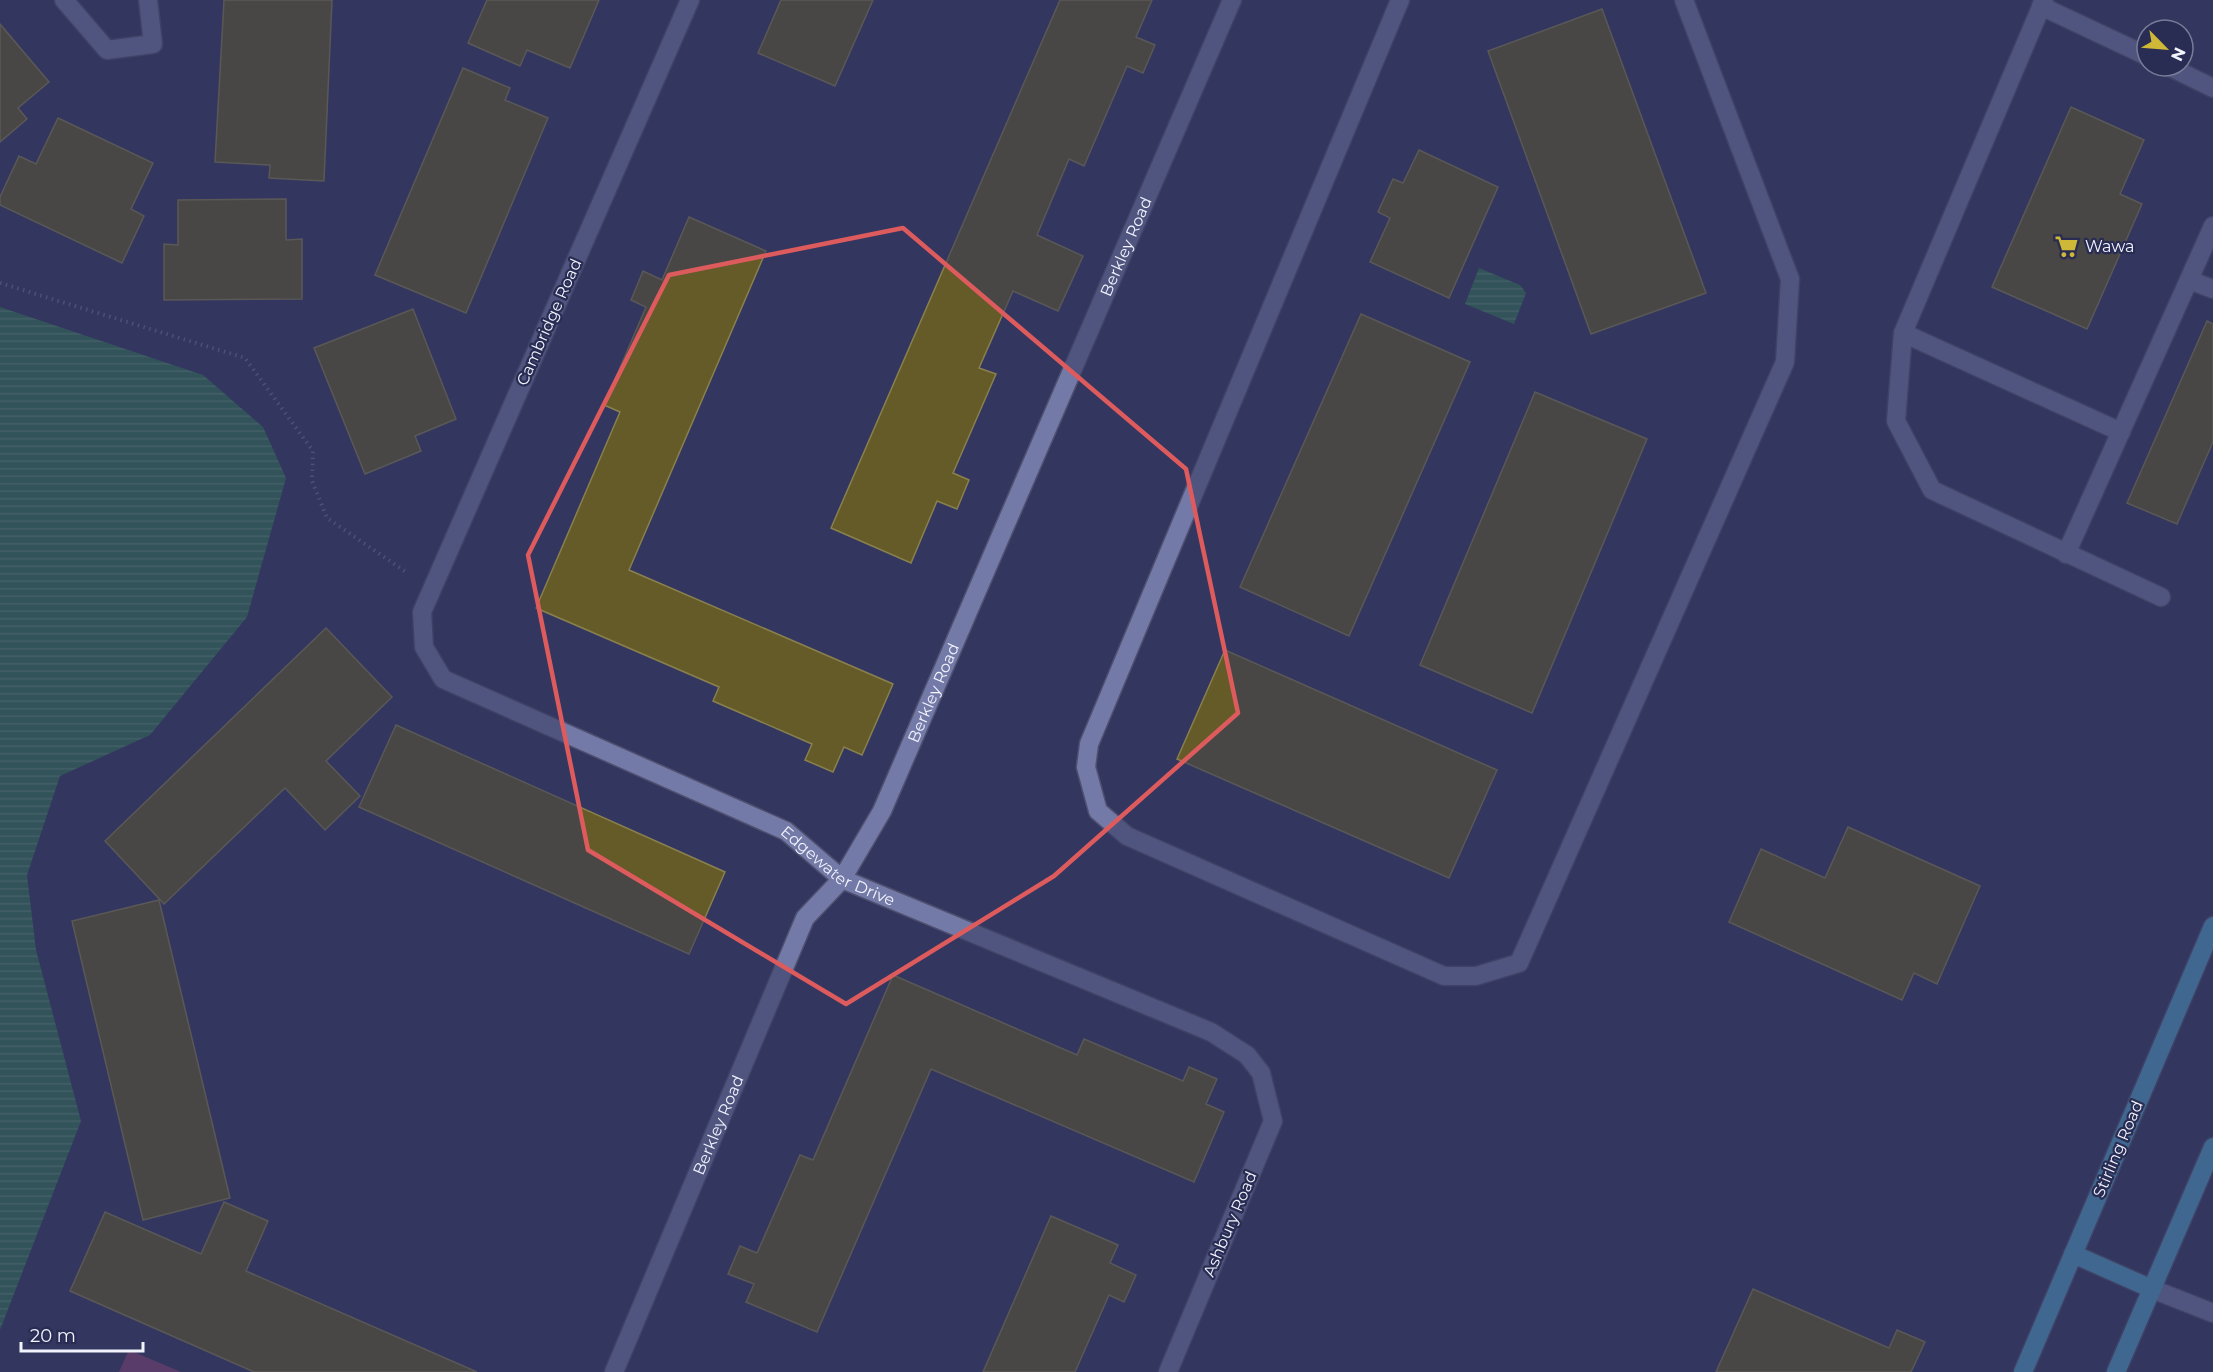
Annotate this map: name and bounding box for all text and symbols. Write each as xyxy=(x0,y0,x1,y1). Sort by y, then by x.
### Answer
north arrow xyxy=(2135,18,2195,78)
text: N xyxy=(2167,44,2189,64)
street label: Berkley Road xyxy=(1096,194,1155,299)
supermarket icon: Wawa xyxy=(2054,233,2080,259)
place label: Wawa xyxy=(2085,237,2134,256)
street label: Cambridge Road xyxy=(513,256,585,388)
street label: Berkley Road xyxy=(903,640,963,745)
street label: Edgewater Drive xyxy=(777,822,898,909)
street label: Berkley Road xyxy=(689,1072,747,1178)
street label: Stirling Road xyxy=(2089,1098,2147,1200)
street label: Ashbury Road xyxy=(1199,1168,1261,1280)
scale bar xyxy=(21,1315,142,1353)
text: 20 m xyxy=(30,1325,76,1347)

